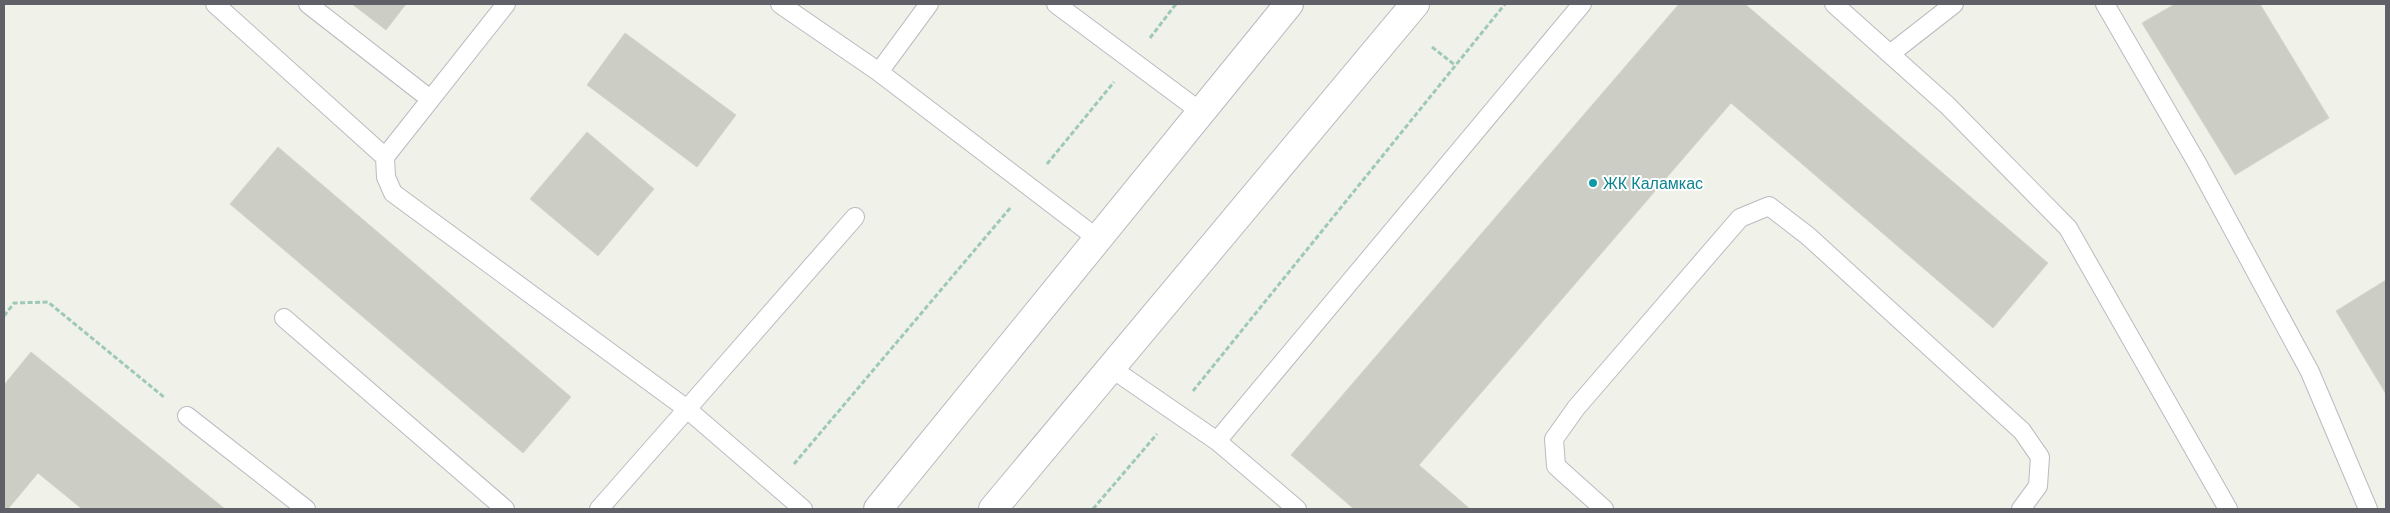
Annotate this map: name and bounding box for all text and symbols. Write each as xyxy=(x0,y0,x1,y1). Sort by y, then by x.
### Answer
place label: ЖК Каламкас xyxy=(1603,173,1703,194)
marker: ЖК Каламкас xyxy=(1587,177,1599,189)

